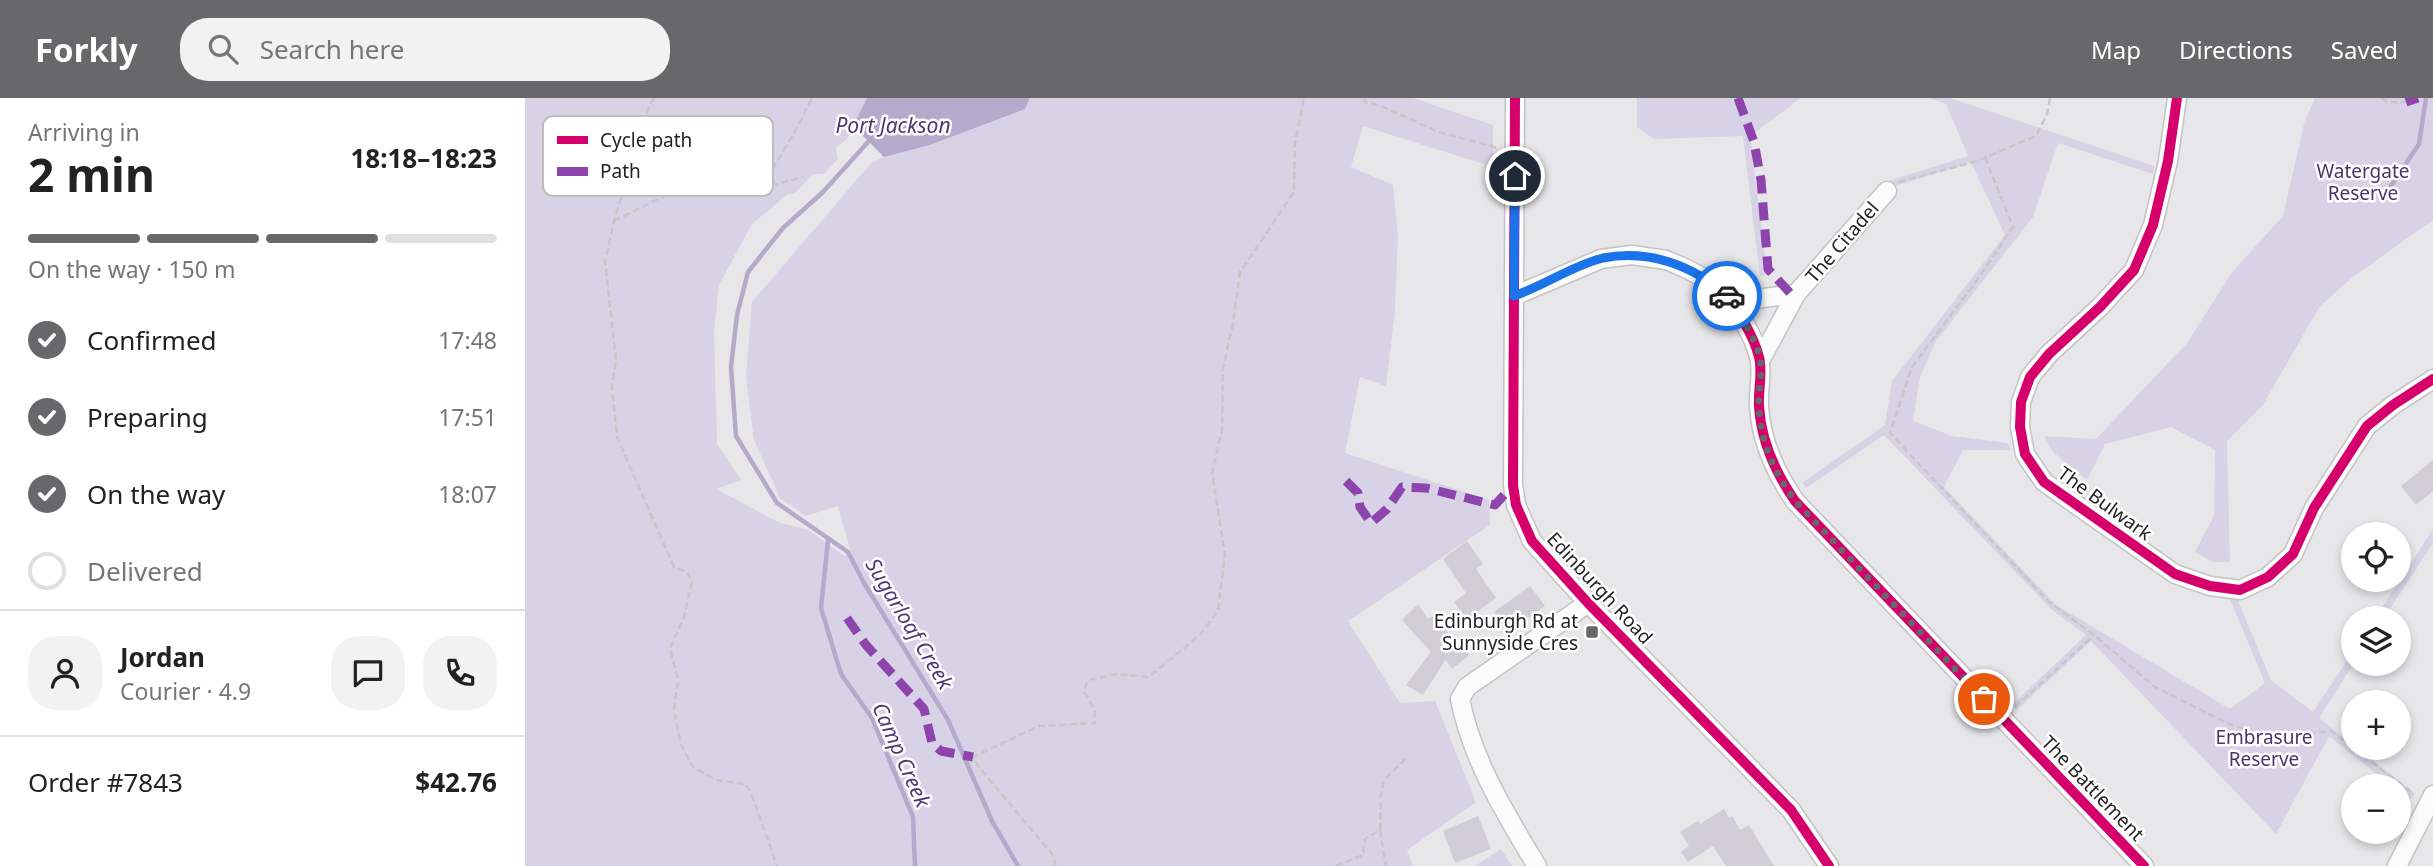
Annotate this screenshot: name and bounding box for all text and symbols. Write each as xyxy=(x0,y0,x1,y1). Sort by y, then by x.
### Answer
search box xyxy=(180,18,670,81)
text: Forkly xyxy=(35,27,138,72)
icon: search xyxy=(204,30,242,68)
text: Search here xyxy=(260,31,404,67)
text: Map xyxy=(2091,33,2141,66)
text: Directions xyxy=(2179,33,2293,66)
text: Saved xyxy=(2331,33,2398,66)
water label: Port Jackson xyxy=(835,111,951,139)
text: Arriving in xyxy=(28,116,140,148)
legend xyxy=(543,116,773,196)
text: Cycle path xyxy=(600,127,692,153)
text: 18:18–18:23 xyxy=(350,140,497,176)
text: 2 min xyxy=(28,143,155,205)
pin xyxy=(1485,146,1545,206)
icon: home xyxy=(1496,157,1534,195)
text: Path xyxy=(600,158,641,184)
park label: Watergate Reserve xyxy=(2316,158,2410,206)
street label: The Citadel xyxy=(1799,196,1885,288)
text: On the way · 150 m xyxy=(28,253,235,285)
courier xyxy=(1692,261,1762,331)
icon: car xyxy=(1708,277,1746,315)
icon: check xyxy=(28,321,66,359)
text: Confirmed xyxy=(87,322,217,358)
text: 17:48 xyxy=(438,324,497,356)
icon: check xyxy=(28,398,66,436)
text: Preparing xyxy=(87,399,208,435)
text: 17:51 xyxy=(438,401,497,433)
street label: The Bulwark xyxy=(2053,460,2157,546)
icon: check xyxy=(28,475,66,513)
text: On the way xyxy=(87,476,225,512)
text: 18:07 xyxy=(438,478,497,510)
map controls xyxy=(2341,522,2411,844)
button: locate xyxy=(2341,522,2411,592)
street label: Edinburgh Road xyxy=(1541,526,1659,650)
text: Delivered xyxy=(87,553,203,589)
water label: Sugarloaf Creek xyxy=(860,553,961,696)
button: layers xyxy=(2341,606,2411,676)
place label: Edinburgh Rd at Sunnyside Cres xyxy=(1434,608,1578,656)
marker: Edinburgh Rd at Sunnyside Cres xyxy=(1584,624,1600,640)
button: person xyxy=(28,636,102,710)
button: chat xyxy=(331,636,405,710)
button: phone xyxy=(423,636,497,710)
text: Jordan xyxy=(120,639,205,675)
pin xyxy=(1954,669,2014,729)
text: Courier · 4.9 xyxy=(120,675,251,707)
icon: bag xyxy=(1965,680,2003,718)
button: + xyxy=(2341,690,2411,760)
water label: Camp Creek xyxy=(866,698,938,813)
park label: Embrasure Reserve xyxy=(2215,724,2313,772)
street label: The Battlement xyxy=(2036,730,2150,847)
text: Order #7843 xyxy=(28,764,183,800)
text: $42.76 xyxy=(415,764,497,800)
button: − xyxy=(2341,774,2411,844)

